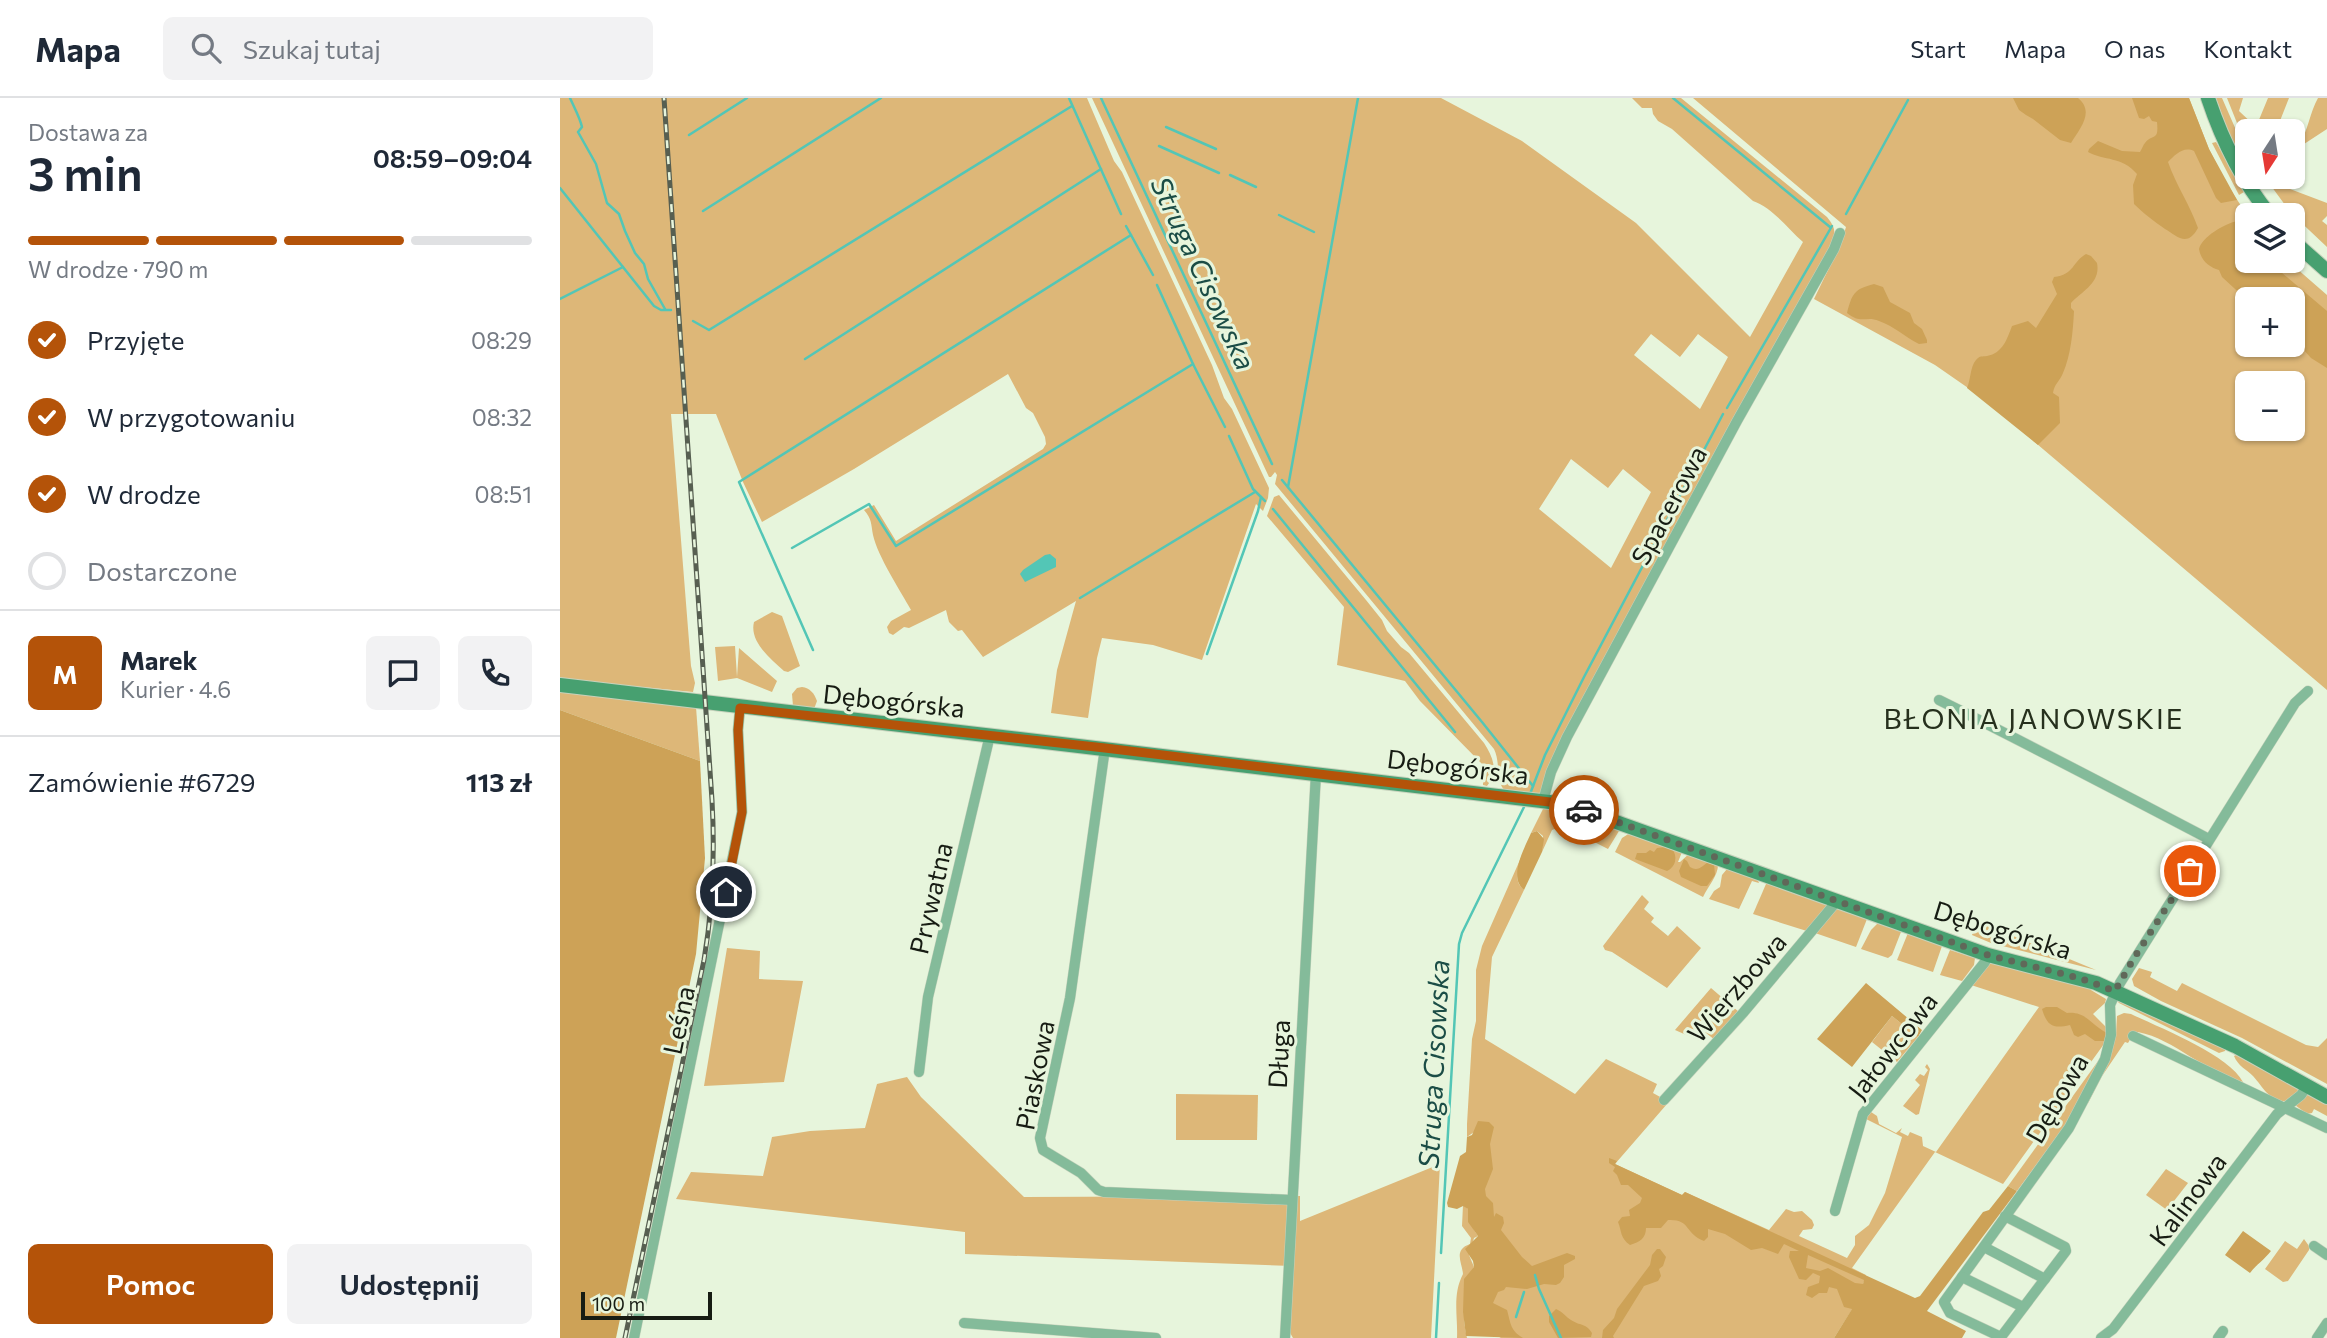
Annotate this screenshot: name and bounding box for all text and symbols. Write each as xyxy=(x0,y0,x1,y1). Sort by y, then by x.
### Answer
search box xyxy=(163,17,653,80)
text: Mapa xyxy=(35,28,121,69)
icon: search xyxy=(187,29,225,67)
text: Szukaj tutaj xyxy=(243,33,381,64)
text: Start xyxy=(1910,34,1966,63)
text: Mapa xyxy=(2004,34,2066,63)
text: O nas xyxy=(2104,34,2165,63)
text: Kontakt xyxy=(2203,34,2292,63)
text: Dostawa za xyxy=(28,118,148,146)
north arrow xyxy=(2235,119,2305,189)
map controls xyxy=(2235,119,2305,441)
text: 08:59–09:04 xyxy=(373,142,532,173)
text: 3 min xyxy=(28,144,143,200)
water label: Struga Cisowska xyxy=(1144,171,1264,375)
button: layers xyxy=(2235,203,2305,273)
text: W drodze · 790 m xyxy=(28,255,208,283)
button: + xyxy=(2235,287,2305,357)
icon: check xyxy=(28,321,66,359)
text: Przyjęte xyxy=(87,324,184,355)
text: 08:29 xyxy=(471,326,532,354)
button: − xyxy=(2235,371,2305,441)
icon: check xyxy=(28,398,66,436)
text: W przygotowaniu xyxy=(87,401,295,432)
text: 08:32 xyxy=(472,403,532,431)
street label: Spacerowa xyxy=(1624,440,1712,570)
icon: check xyxy=(28,475,66,513)
text: W drodze xyxy=(87,478,201,509)
text: 08:51 xyxy=(475,480,532,508)
text: Dostarczone xyxy=(87,555,237,586)
button: chat xyxy=(366,636,440,710)
button: phone xyxy=(458,636,532,710)
text: Marek xyxy=(120,644,197,675)
text: M xyxy=(52,658,78,689)
text: Kurier · 4.6 xyxy=(120,675,231,703)
street label: Dębogórska xyxy=(821,677,967,723)
district label: BŁONIA JANOWSKIE xyxy=(1884,701,2184,735)
street label: Dębogórska xyxy=(1385,742,1531,790)
text: Zamówienie #6729 xyxy=(28,766,256,797)
text: 113 zł xyxy=(466,766,532,797)
courier xyxy=(1549,775,1619,845)
icon: car xyxy=(1565,791,1603,829)
street label: Prywatna xyxy=(902,839,958,957)
pin xyxy=(2160,841,2220,901)
icon: bag xyxy=(2171,852,2209,890)
pin xyxy=(696,862,756,922)
icon: home xyxy=(707,873,745,911)
street label: Dębogórska xyxy=(1930,893,2076,965)
street label: Wierzbowa xyxy=(1680,926,1792,1048)
water label: Struga Cisowska xyxy=(1411,959,1455,1169)
street label: Leśna xyxy=(656,983,700,1057)
street label: Jałowcowa xyxy=(1841,986,1943,1104)
street label: Piaskowa xyxy=(1008,1017,1060,1133)
street label: Długa xyxy=(1261,1019,1295,1089)
street label: Dębowa xyxy=(2018,1048,2094,1148)
street label: Kalinowa xyxy=(2142,1146,2232,1252)
button: Pomoc xyxy=(28,1244,273,1324)
button: Udostępnij xyxy=(287,1244,532,1324)
scale bar xyxy=(581,1289,712,1321)
text: 100 m xyxy=(592,1292,645,1315)

